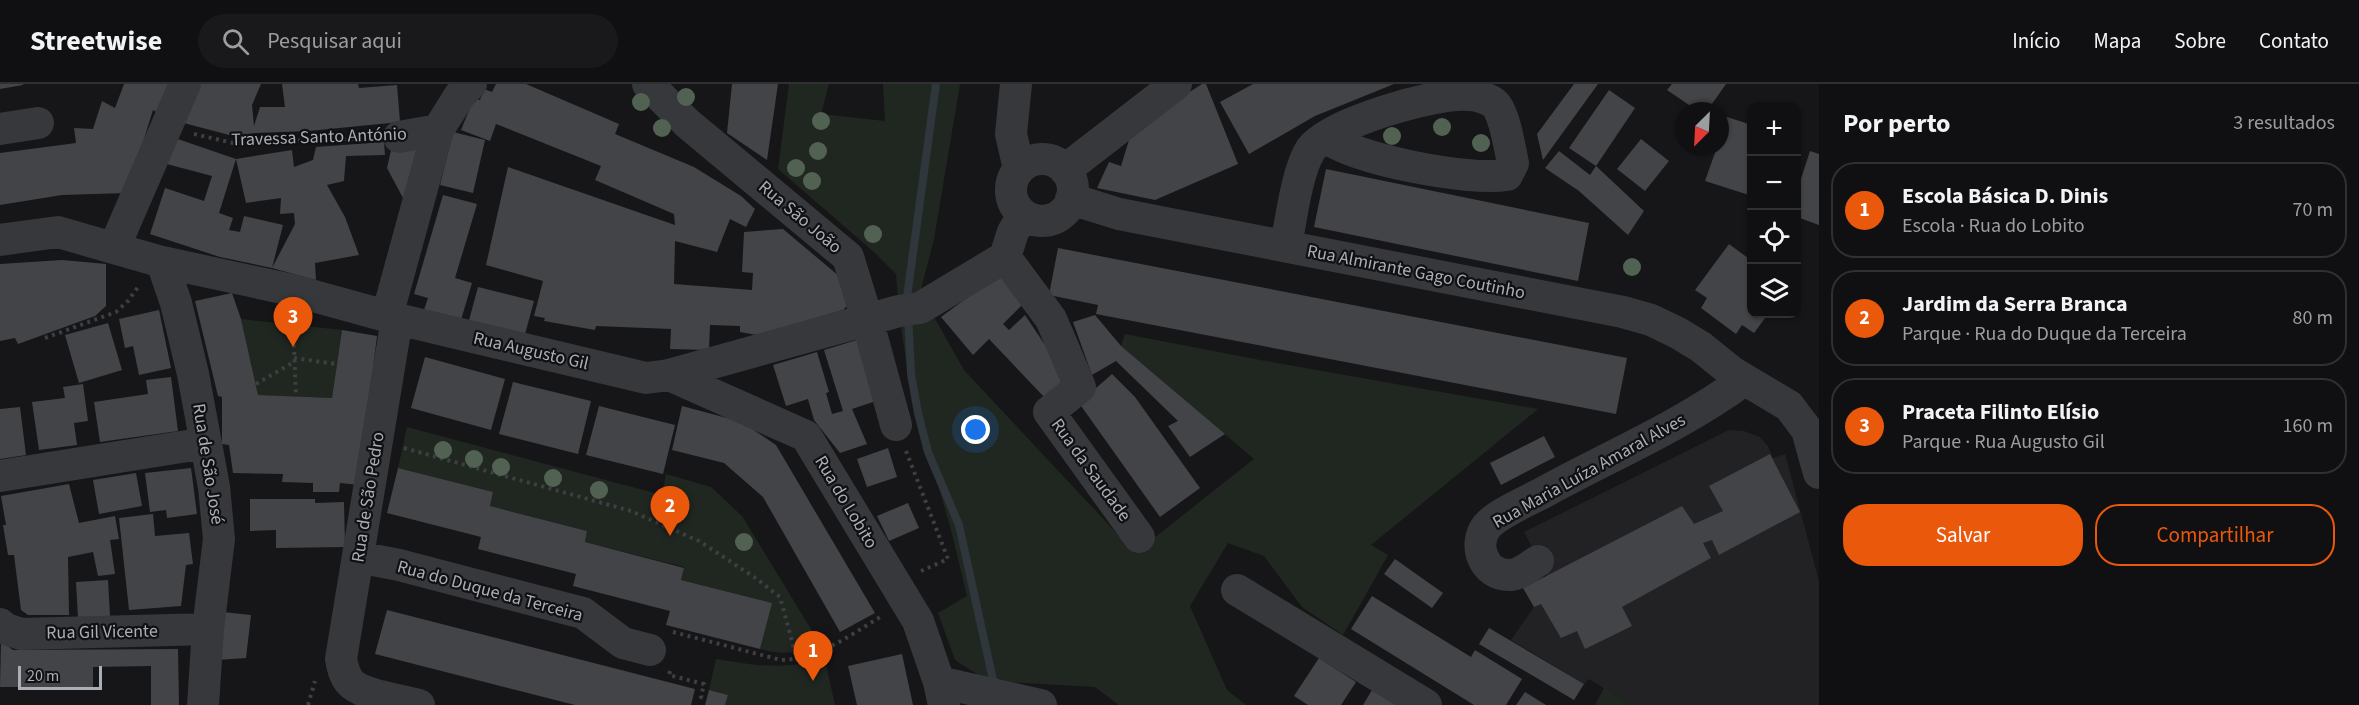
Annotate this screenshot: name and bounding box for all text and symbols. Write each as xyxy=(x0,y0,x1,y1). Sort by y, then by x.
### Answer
search box xyxy=(198,14,618,68)
text: Streetwise xyxy=(30,21,162,61)
icon: search xyxy=(219,25,252,58)
text: Pesquisar aqui xyxy=(267,25,402,57)
text: Início xyxy=(2012,26,2060,56)
text: Mapa xyxy=(2093,26,2141,56)
text: Sobre xyxy=(2174,26,2226,56)
text: Contato xyxy=(2259,26,2329,56)
north arrow xyxy=(1675,102,1729,156)
map controls xyxy=(1747,102,1801,318)
button: + xyxy=(1747,102,1801,156)
text: Por perto xyxy=(1843,105,1951,142)
text: 3 resultados xyxy=(2233,109,2335,137)
street label: Travessa Santo António xyxy=(231,121,407,153)
button: − xyxy=(1747,156,1801,210)
street label: Rua São João xyxy=(753,175,847,259)
text: Escola Básica D. Dinis xyxy=(1902,180,2108,212)
text: 1 xyxy=(1859,196,1870,224)
text: 70 m xyxy=(2293,196,2333,224)
button: locate xyxy=(1747,210,1801,264)
text: Escola · Rua do Lobito xyxy=(1902,212,2085,240)
street label: Rua Almirante Gago Coutinho xyxy=(1305,239,1527,305)
button: layers xyxy=(1747,264,1801,318)
text: Jardim da Serra Branca xyxy=(1902,288,2128,320)
pin: 3 xyxy=(274,298,312,347)
text: 2 xyxy=(1859,304,1870,332)
text: 80 m xyxy=(2293,304,2333,332)
text: Parque · Rua do Duque da Terceira xyxy=(1902,320,2187,348)
street label: Rua Augusto Gil xyxy=(471,326,591,376)
text: Praceta Filinto Elísio xyxy=(1902,396,2099,428)
street label: Rua de São José xyxy=(186,402,230,526)
street label: Rua Maria Luíza Amaral Alves xyxy=(1488,407,1690,535)
text: 3 xyxy=(1859,412,1870,440)
text: 160 m xyxy=(2283,412,2333,440)
street label: Rua da Saudade xyxy=(1045,413,1137,527)
your location xyxy=(961,415,990,444)
text: Parque · Rua Augusto Gil xyxy=(1902,428,2105,456)
street label: Rua de São Pedro xyxy=(345,430,391,564)
street label: Rua do Lobito xyxy=(808,451,884,553)
pin: 2 xyxy=(650,486,690,536)
button: Salvar xyxy=(1843,504,2083,566)
button: Compartilhar xyxy=(2095,504,2335,566)
street label: Rua do Duque da Terceira xyxy=(394,554,586,628)
street label: Rua Gil Vicente xyxy=(46,619,158,645)
pin: 1 xyxy=(794,632,832,681)
scale bar xyxy=(18,663,102,690)
text: 20 m xyxy=(27,665,59,687)

